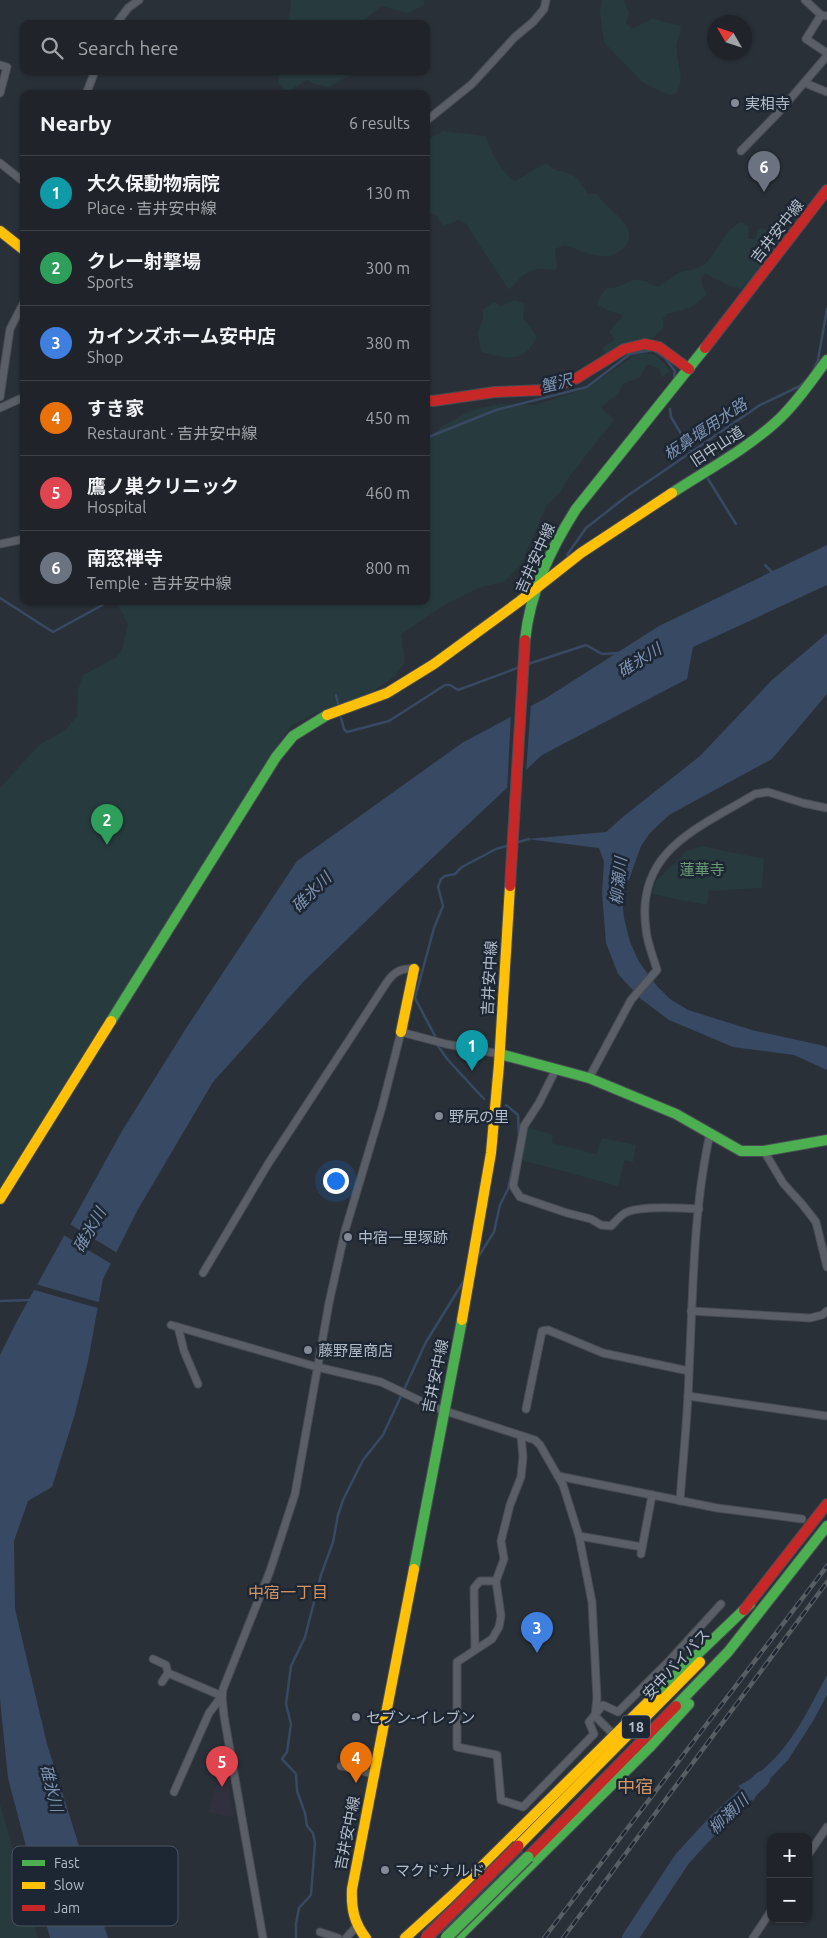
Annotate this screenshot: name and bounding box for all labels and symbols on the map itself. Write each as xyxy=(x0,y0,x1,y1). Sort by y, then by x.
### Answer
north arrow xyxy=(707,15,752,60)
place label: 実相寺 xyxy=(745,95,790,112)
marker: 実相寺 xyxy=(729,97,741,109)
pin: 6 xyxy=(748,151,780,192)
street label: 吉井安中線 xyxy=(747,196,807,266)
water label: 蟹沢 xyxy=(538,370,576,396)
water label: 板鼻堰用水路 xyxy=(660,394,751,463)
street label: 旧中山道 xyxy=(687,423,747,469)
street label: 吉井安中線 xyxy=(512,520,558,596)
water label: 碓氷川 xyxy=(614,639,666,680)
pin: 2 xyxy=(91,804,123,845)
water label: 柳瀬川 xyxy=(607,854,630,906)
park label: 蓮華寺 xyxy=(679,861,725,878)
water label: 碓氷川 xyxy=(288,867,336,915)
street label: 吉井安中線 xyxy=(479,940,499,1016)
pin: 1 xyxy=(456,1030,488,1071)
place label: 野尻の里 xyxy=(449,1108,509,1125)
marker: 野尻の里 xyxy=(433,1110,445,1122)
your location xyxy=(323,1168,349,1194)
water label: 碓氷川 xyxy=(69,1203,110,1255)
place label: 中宿一里塚跡 xyxy=(358,1229,448,1246)
marker: 中宿一里塚跡 xyxy=(342,1231,354,1243)
street label: 吉井安中線 xyxy=(419,1338,451,1414)
place label: 藤野屋商店 xyxy=(318,1342,393,1359)
marker: 藤野屋商店 xyxy=(302,1344,314,1356)
district label: 中宿一丁目 xyxy=(248,1583,328,1601)
pin: 3 xyxy=(521,1612,553,1653)
street label: 安中バイパス xyxy=(639,1625,713,1703)
place label: セブン-イレブン xyxy=(366,1709,475,1726)
marker: セブン-イレブン xyxy=(350,1711,362,1723)
road number: 18 xyxy=(622,1715,650,1738)
pin: 4 xyxy=(340,1742,372,1783)
pin: 5 xyxy=(206,1746,238,1787)
water label: 碓氷川 xyxy=(37,1763,67,1815)
district label: 中宿 xyxy=(617,1776,653,1796)
water label: 柳瀬川 xyxy=(704,1789,753,1837)
street label: 吉井安中線 xyxy=(331,1795,363,1871)
legend xyxy=(12,1846,178,1926)
text: Fast xyxy=(54,1855,80,1871)
place label: マクドナルド xyxy=(395,1862,485,1879)
marker: マクドナルド xyxy=(379,1864,391,1876)
text: Slow xyxy=(54,1877,84,1893)
text: Jam xyxy=(54,1900,80,1916)

